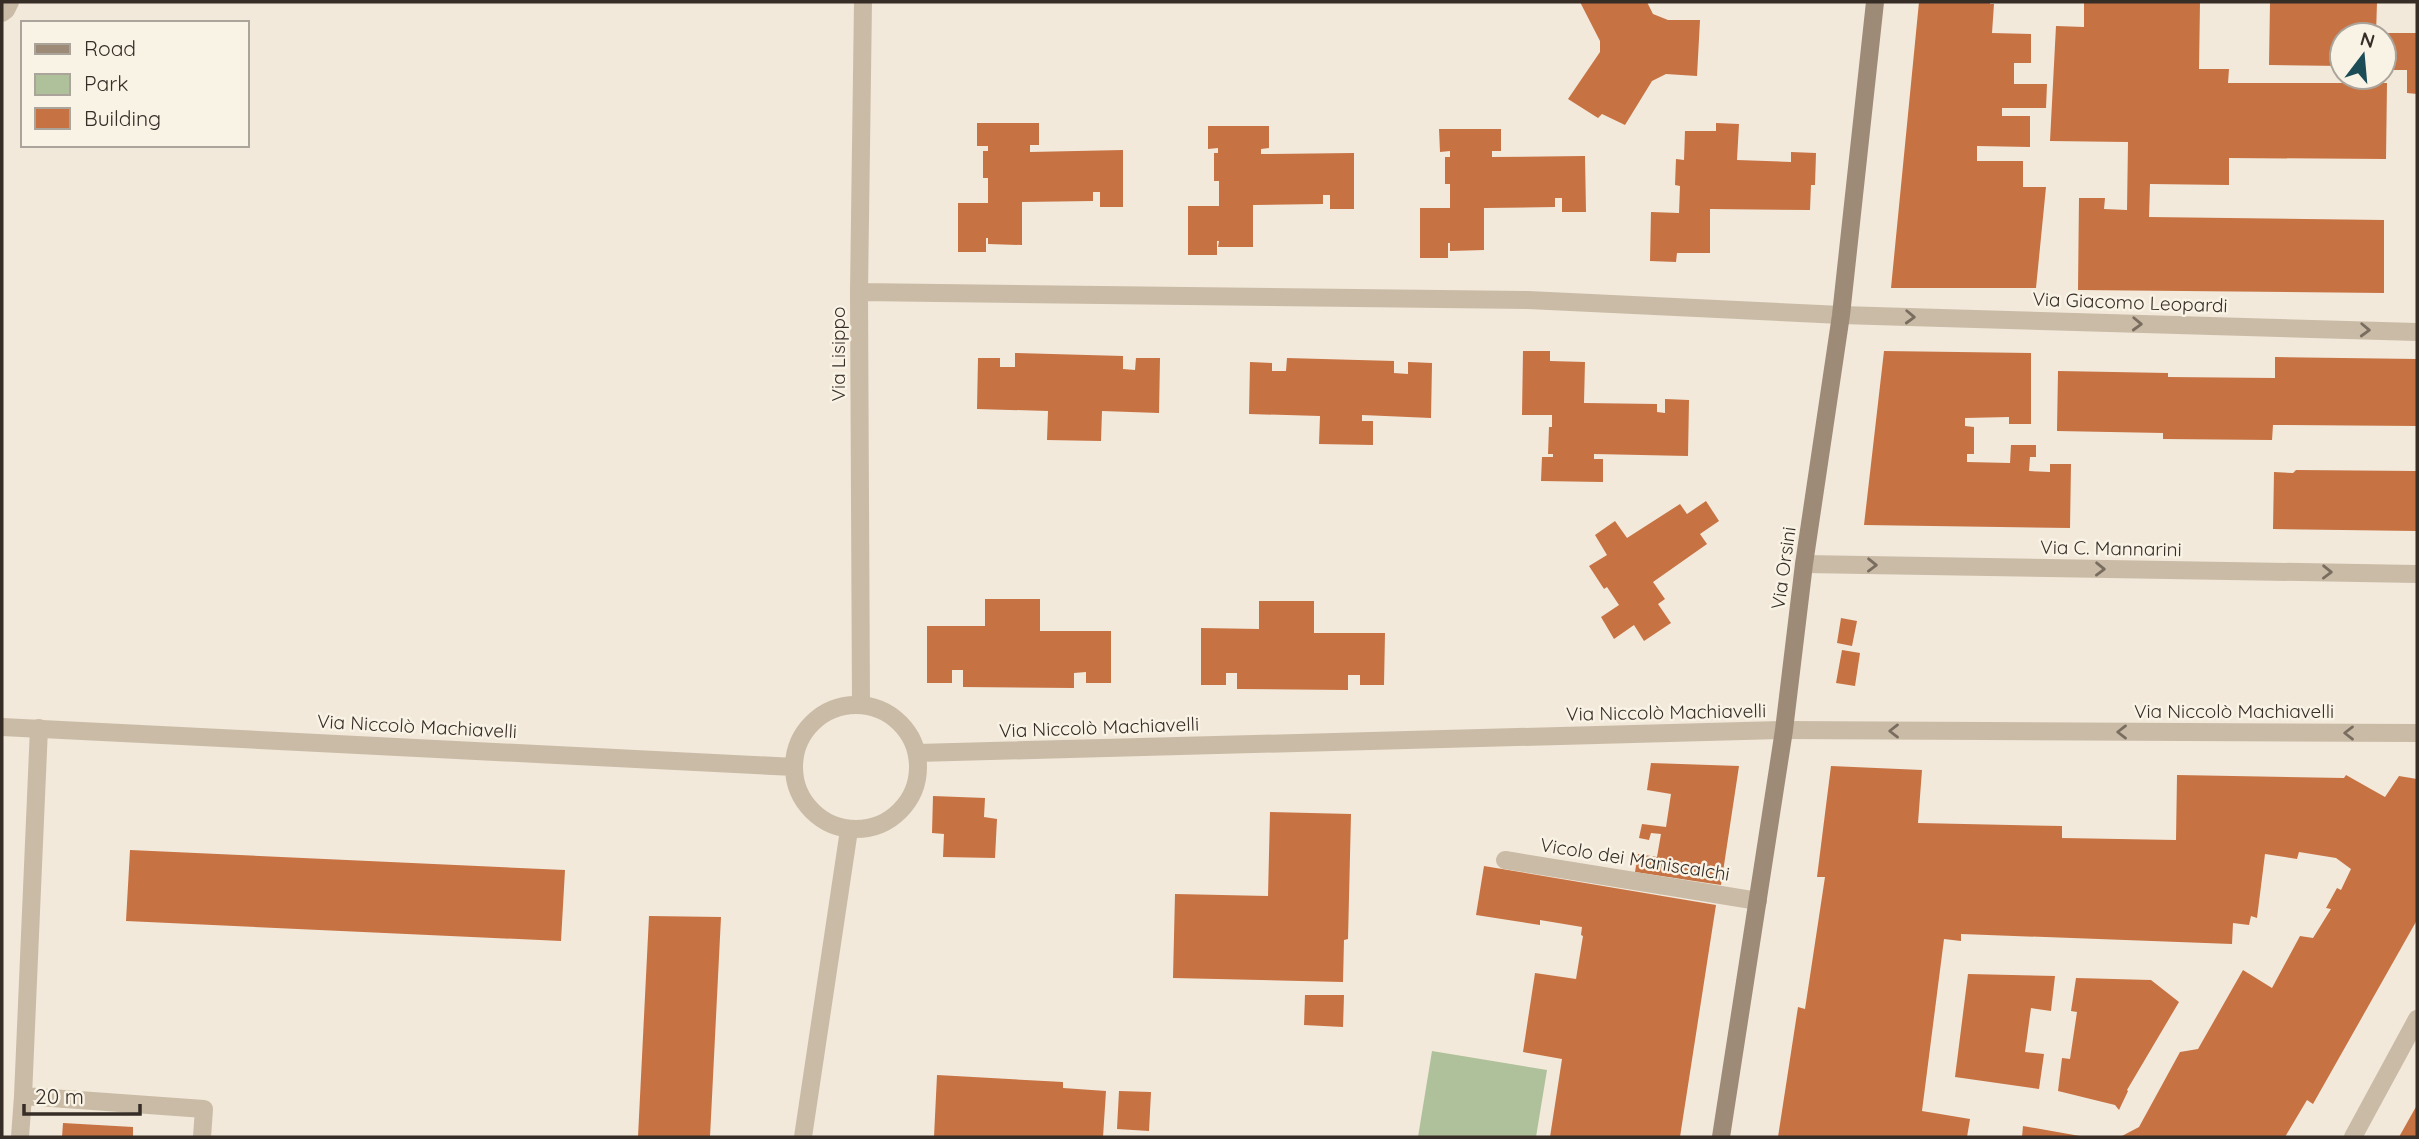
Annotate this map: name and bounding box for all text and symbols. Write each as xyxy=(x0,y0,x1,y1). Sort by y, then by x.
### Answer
legend xyxy=(21,21,248,147)
north arrow xyxy=(2328,21,2398,91)
text: N xyxy=(2358,26,2378,53)
text: Road xyxy=(84,35,136,61)
text: Park xyxy=(84,70,128,96)
text: Building xyxy=(84,105,161,131)
street label: Via Giacomo Leopardi xyxy=(2032,287,2228,317)
street label: Via Lisippo xyxy=(826,306,850,402)
one-way arrow xyxy=(1905,309,1915,325)
one-way arrow xyxy=(2132,316,2143,331)
one-way arrow xyxy=(2359,323,2370,338)
street label: Via Orsini xyxy=(1765,525,1801,611)
street label: Via C. Mannarini xyxy=(2040,535,2182,561)
one-way arrow xyxy=(1867,557,1878,573)
one-way arrow xyxy=(2094,561,2105,576)
one-way arrow xyxy=(2322,564,2333,580)
street label: Via Niccolò Machiavelli xyxy=(1566,698,1766,726)
street label: Via Niccolò Machiavelli xyxy=(2134,699,2334,723)
street label: Via Niccolò Machiavelli xyxy=(316,709,518,743)
street label: Via Niccolò Machiavelli xyxy=(999,712,1199,742)
one-way arrow xyxy=(1888,723,1899,739)
one-way arrow xyxy=(2116,724,2126,740)
one-way arrow xyxy=(2343,725,2354,741)
street label: Vicolo dei Maniscalchi xyxy=(1538,832,1732,886)
scale bar xyxy=(24,1072,140,1116)
text: 20 m xyxy=(35,1083,84,1109)

